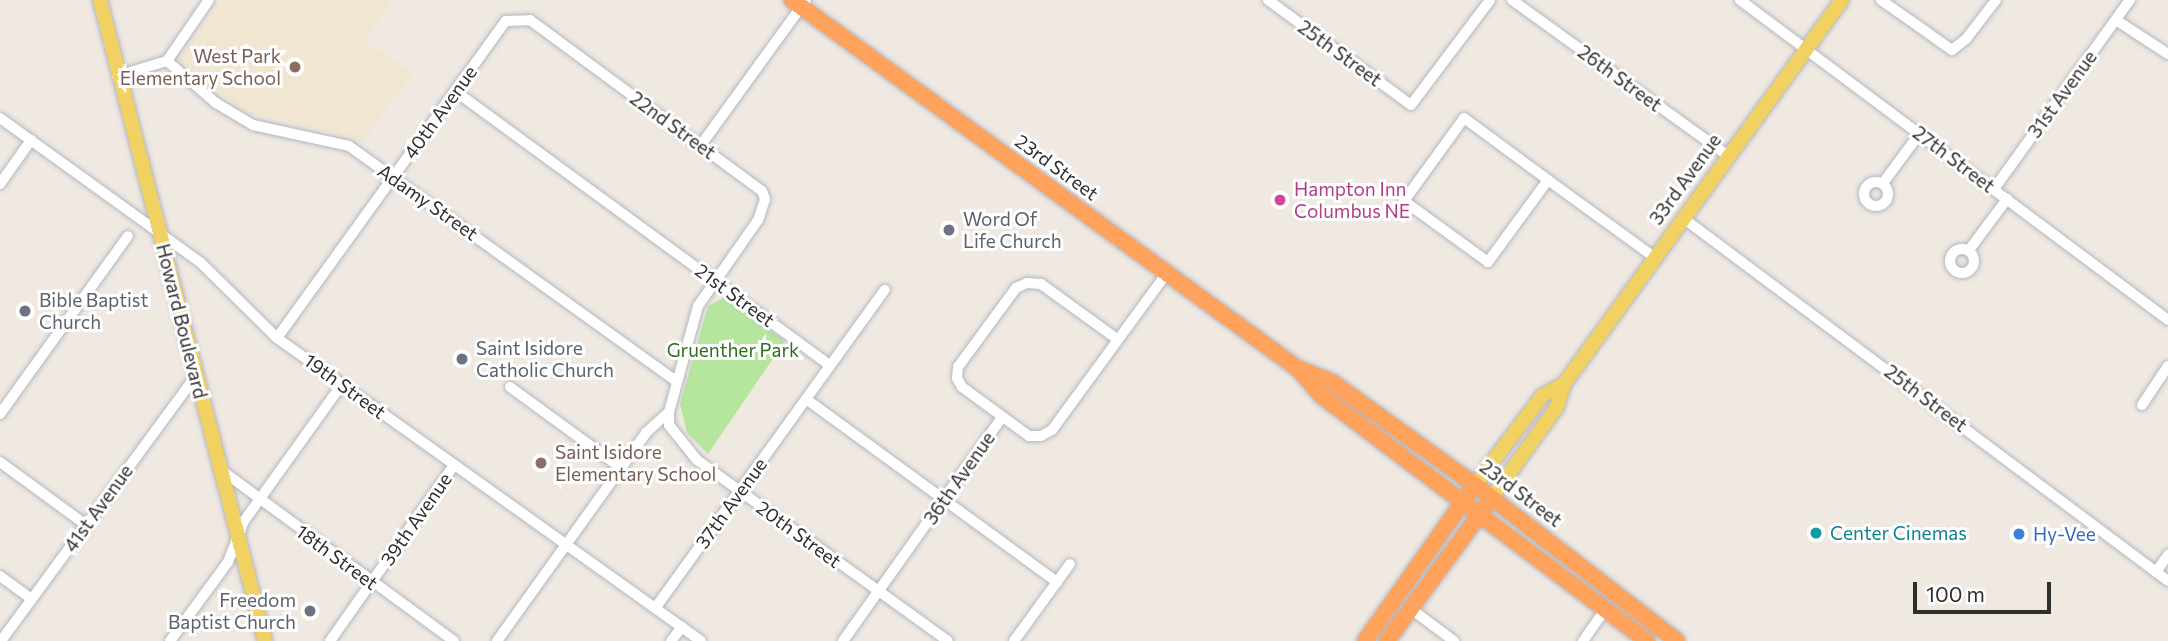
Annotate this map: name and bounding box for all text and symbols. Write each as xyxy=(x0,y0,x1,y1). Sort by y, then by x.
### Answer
street label: 25th Street xyxy=(1294,15,1386,91)
street label: 26th Street xyxy=(1574,40,1666,116)
place label: West Park Elementary School xyxy=(120,45,281,89)
street label: 31st Avenue xyxy=(2023,46,2101,142)
marker: West Park Elementary School xyxy=(287,59,303,75)
street label: 40th Avenue xyxy=(399,61,481,163)
street label: 22nd Street xyxy=(626,86,720,164)
street label: 27th Street xyxy=(1909,121,1999,197)
street label: 23rd Street xyxy=(1011,129,1103,205)
street label: 33rd Avenue xyxy=(1644,129,1726,229)
street label: Adamy Street xyxy=(373,159,483,245)
place label: Hampton Inn Columbus NE xyxy=(1294,178,1410,222)
marker: Hampton Inn Columbus NE xyxy=(1272,192,1288,208)
place label: Word Of Life Church xyxy=(963,208,1062,252)
marker: Word Of Life Church xyxy=(941,222,957,238)
street label: Howard Boulevard xyxy=(152,241,212,401)
street label: 21st Street xyxy=(691,259,779,331)
place label: Bible Baptist Church xyxy=(39,289,148,333)
marker: Bible Baptist Church xyxy=(17,303,33,319)
place label: Saint Isidore Catholic Church xyxy=(476,337,614,381)
park label: Gruenther Park xyxy=(667,339,799,361)
street label: 19th Street xyxy=(300,349,390,423)
marker: Saint Isidore Catholic Church xyxy=(454,351,470,367)
street label: 25th Street xyxy=(1880,360,1972,436)
street label: 36th Avenue xyxy=(919,427,999,529)
place label: Saint Isidore Elementary School xyxy=(555,441,716,485)
street label: 37th Avenue xyxy=(690,453,772,553)
marker: Saint Isidore Elementary School xyxy=(533,455,549,471)
street label: 23rd Street xyxy=(1475,455,1567,531)
street label: 41st Avenue xyxy=(59,460,137,556)
street label: 39th Avenue xyxy=(376,468,456,570)
street label: 20th Street xyxy=(752,496,846,572)
street label: 18th Street xyxy=(292,520,382,594)
place label: Center Cinemas xyxy=(1830,522,1967,544)
place label: Hy-Vee xyxy=(2033,523,2096,545)
marker: Center Cinemas xyxy=(1808,525,1824,541)
marker: Hy-Vee xyxy=(2011,526,2027,542)
scale bar xyxy=(1916,568,2054,612)
text: 100 m xyxy=(1926,581,1985,606)
place label: Freedom Baptist Church xyxy=(168,589,296,633)
marker: Freedom Baptist Church xyxy=(302,603,318,619)

